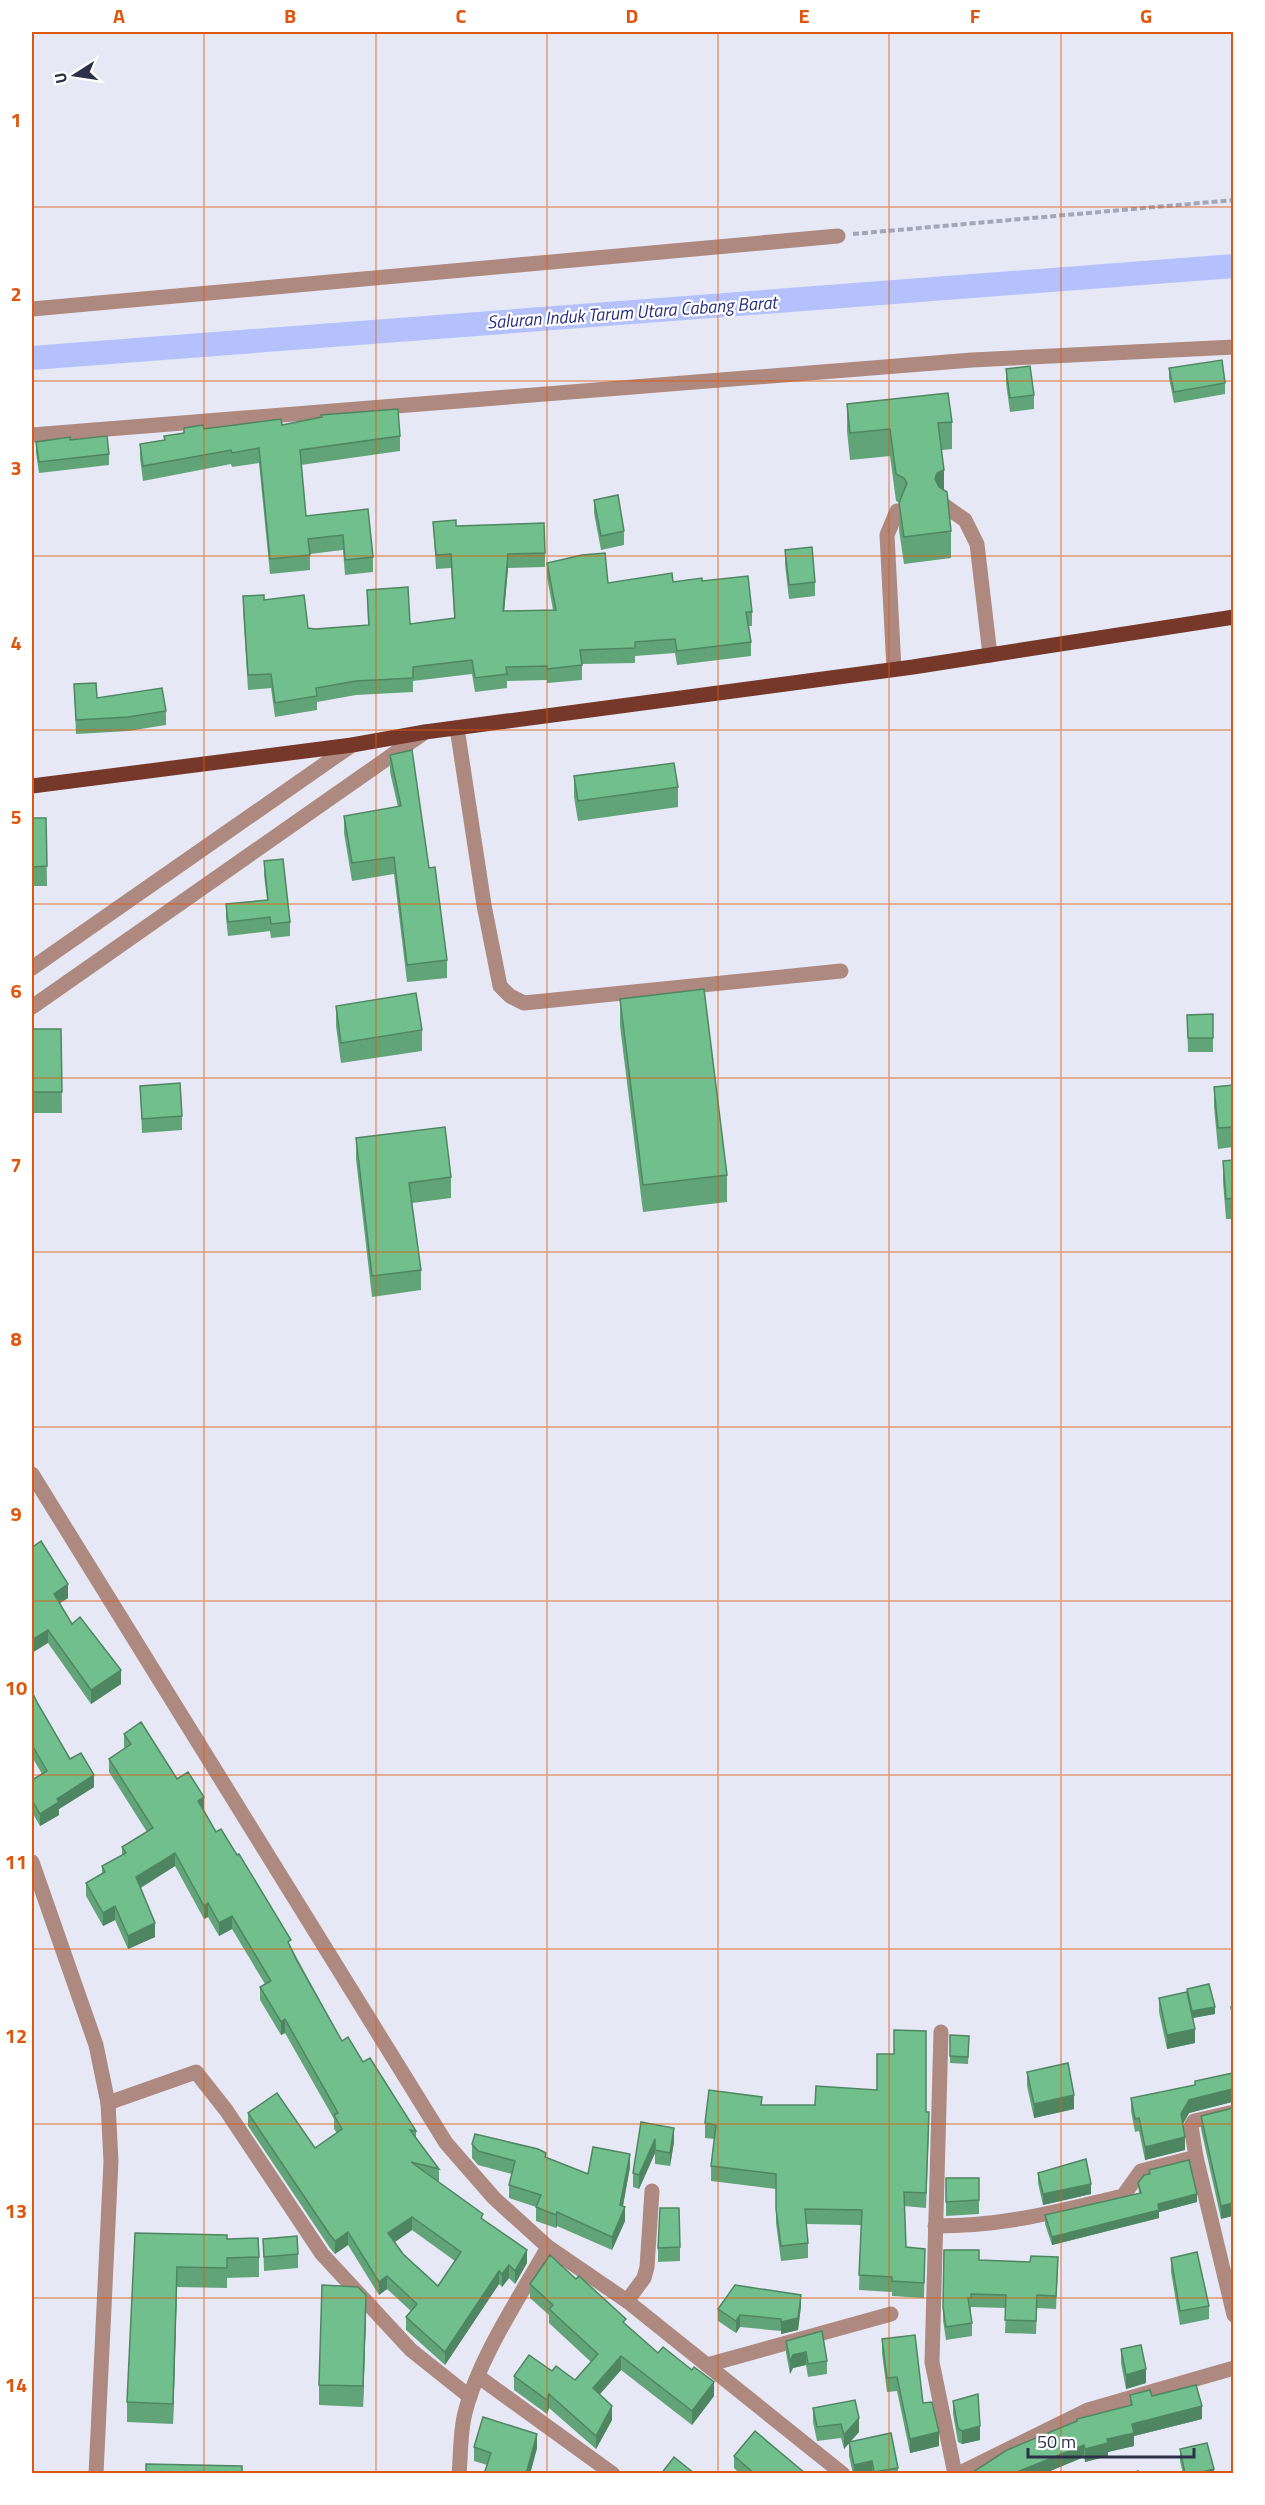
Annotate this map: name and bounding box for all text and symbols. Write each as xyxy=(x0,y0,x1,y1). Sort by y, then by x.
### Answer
text: A xyxy=(113,0,125,31)
text: B xyxy=(284,0,296,31)
text: C xyxy=(456,0,467,31)
text: D xyxy=(626,0,638,31)
text: E xyxy=(798,0,810,31)
text: F xyxy=(970,0,981,31)
text: G xyxy=(1140,0,1152,31)
north arrow xyxy=(45,45,105,105)
text: U xyxy=(48,71,73,86)
text: 1 xyxy=(10,104,22,135)
text: 2 xyxy=(10,278,22,309)
water label: Saluran Induk Tarum Utara Cabang Barat xyxy=(486,288,780,336)
text: 3 xyxy=(10,452,22,483)
text: 4 xyxy=(10,627,22,658)
text: 5 xyxy=(10,801,22,832)
text: 6 xyxy=(10,975,22,1006)
text: 7 xyxy=(10,1149,22,1180)
text: 8 xyxy=(10,1323,22,1354)
text: 9 xyxy=(10,1498,22,1529)
text: 10 xyxy=(5,1672,27,1703)
text: 11 xyxy=(5,1846,27,1877)
text: 12 xyxy=(5,2020,27,2051)
text: 13 xyxy=(5,2195,27,2226)
text: 14 xyxy=(5,2369,27,2400)
scale bar xyxy=(1028,2421,1194,2459)
text: 50 m xyxy=(1037,2428,1076,2455)

